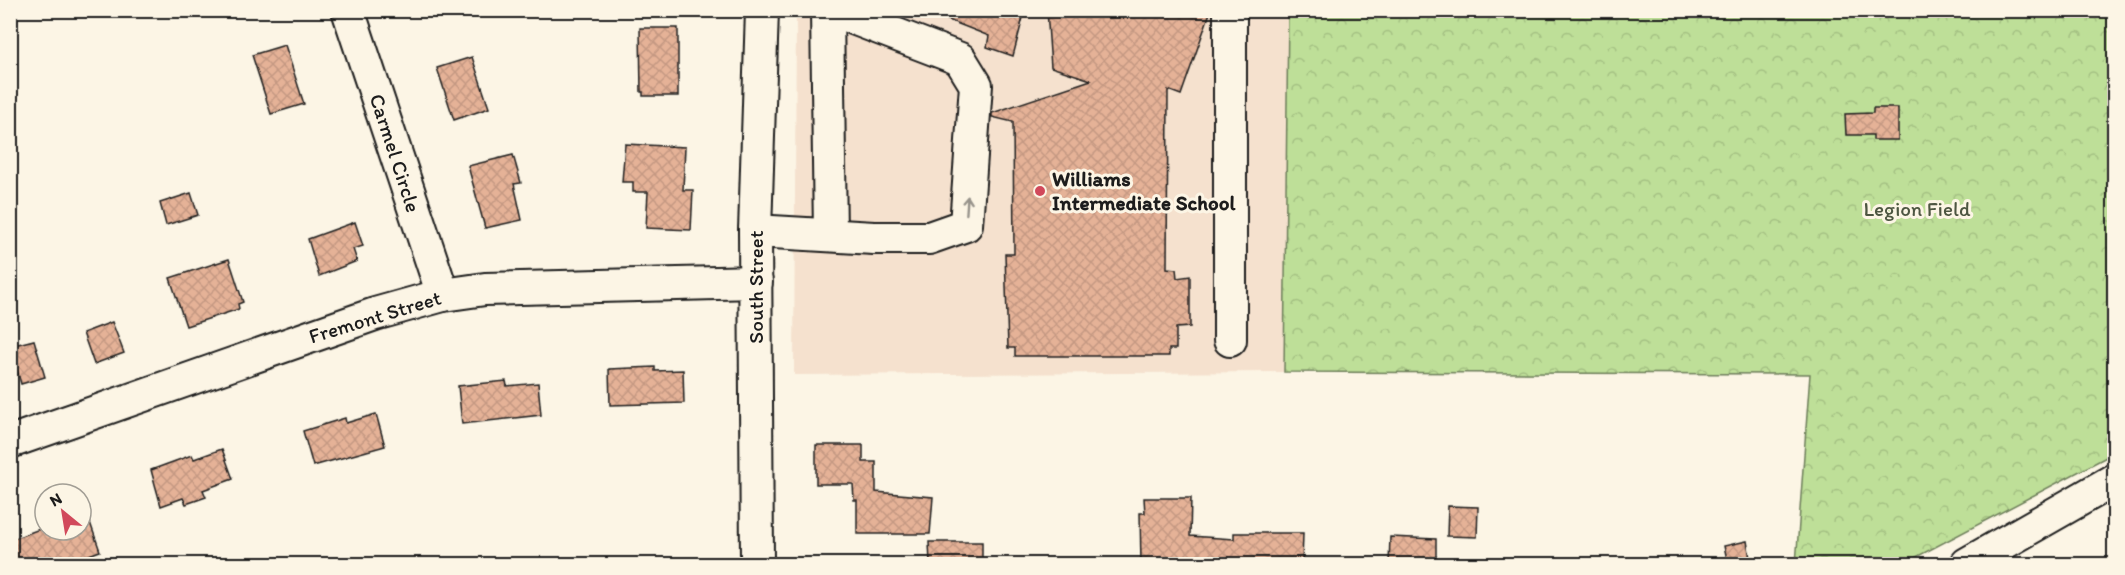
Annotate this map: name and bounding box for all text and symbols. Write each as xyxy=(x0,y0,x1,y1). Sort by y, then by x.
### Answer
street label: Carmel Circle xyxy=(365,90,426,215)
place label: Williams Intermediate School xyxy=(1052,166,1236,215)
marker: Williams Intermediate School xyxy=(1033,184,1047,198)
one-way arrow xyxy=(962,196,973,216)
park label: Legion Field xyxy=(1863,196,1971,221)
street label: South Street xyxy=(743,230,768,344)
street label: Fremont Street xyxy=(306,285,444,348)
north arrow xyxy=(33,482,93,542)
text: N xyxy=(46,489,65,510)

